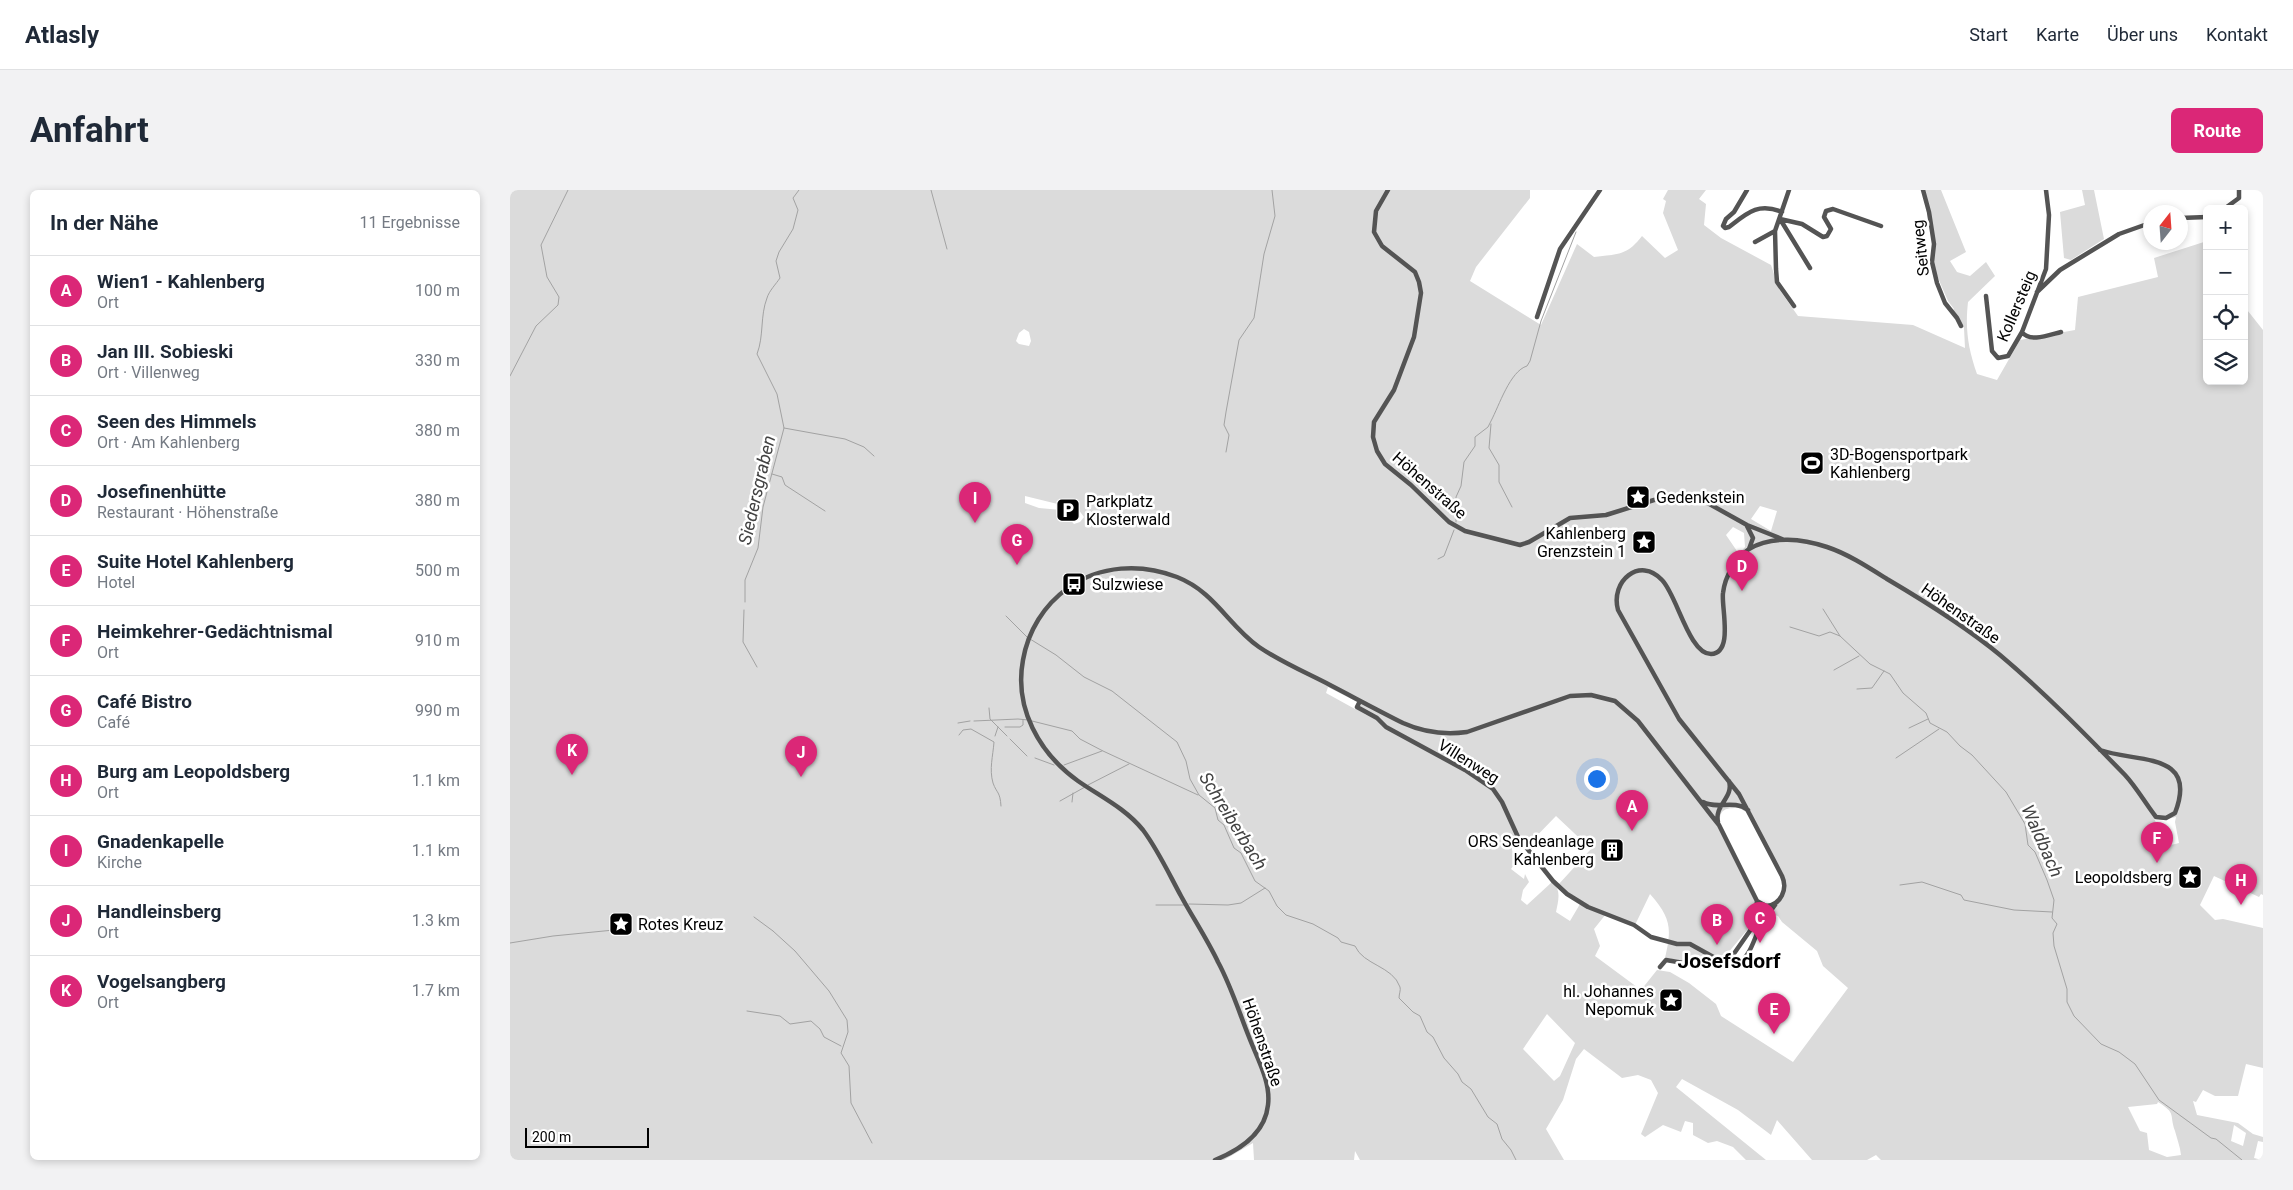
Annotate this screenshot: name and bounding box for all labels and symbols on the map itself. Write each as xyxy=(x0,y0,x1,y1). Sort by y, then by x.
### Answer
north arrow xyxy=(2143,205,2188,250)
street label: Seitweg xyxy=(1908,219,1933,277)
street label: Kollersteig xyxy=(1993,268,2040,345)
water label: Siedersgraben xyxy=(734,433,779,547)
place label: 3D-Bogensportpark Kahlenberg xyxy=(1830,445,1969,482)
street label: Höhenstraße xyxy=(1389,448,1471,523)
sports icon: 3D-Bogensportpark Kahlenberg xyxy=(1799,450,1825,476)
pin: I xyxy=(959,482,991,523)
place icon: Gedenkstein xyxy=(1625,484,1651,510)
place label: Gedenkstein xyxy=(1656,488,1745,507)
place label: Parkplatz Klosterwald xyxy=(1086,492,1170,529)
parking icon: Parkplatz Klosterwald xyxy=(1055,497,1081,523)
pin: G xyxy=(1001,524,1033,565)
place label: Kahlenberg Grenzstein 1 xyxy=(1537,524,1626,561)
place icon: Kahlenberg Grenzstein 1 xyxy=(1631,529,1657,555)
pin: D xyxy=(1726,550,1758,591)
bus stop icon: Sulzwiese xyxy=(1061,571,1087,597)
place label: Sulzwiese xyxy=(1092,575,1163,594)
street label: Höhenstraße xyxy=(1918,579,2004,648)
pin: K xyxy=(556,734,588,775)
street label: Villenweg xyxy=(1435,735,1503,788)
pin: J xyxy=(785,736,817,777)
your location xyxy=(1584,766,1610,792)
water label: Schreiberbach xyxy=(1195,768,1272,874)
pin: A xyxy=(1616,790,1648,831)
water label: Waldbach xyxy=(2017,801,2068,880)
pin: F xyxy=(2141,822,2173,863)
place label: ORS Sendeanlage Kahlenberg xyxy=(1468,832,1594,869)
building icon: ORS Sendeanlage Kahlenberg xyxy=(1599,837,1625,863)
place icon: Leopoldsberg xyxy=(2177,864,2203,890)
pin: H xyxy=(2225,864,2257,905)
place label: Leopoldsberg xyxy=(2075,868,2172,887)
pin: C xyxy=(1744,902,1776,943)
pin: B xyxy=(1701,904,1733,945)
place icon: Rotes Kreuz xyxy=(608,911,634,937)
place label: Rotes Kreuz xyxy=(638,915,724,934)
district label: Josefsdorf xyxy=(1677,949,1781,973)
place label: hl. Johannes Nepomuk xyxy=(1563,982,1655,1019)
place icon: hl. Johannes Nepomuk xyxy=(1658,987,1684,1013)
pin: E xyxy=(1758,993,1790,1034)
street label: Höhenstraße xyxy=(1239,996,1286,1089)
scale bar xyxy=(525,1125,649,1148)

